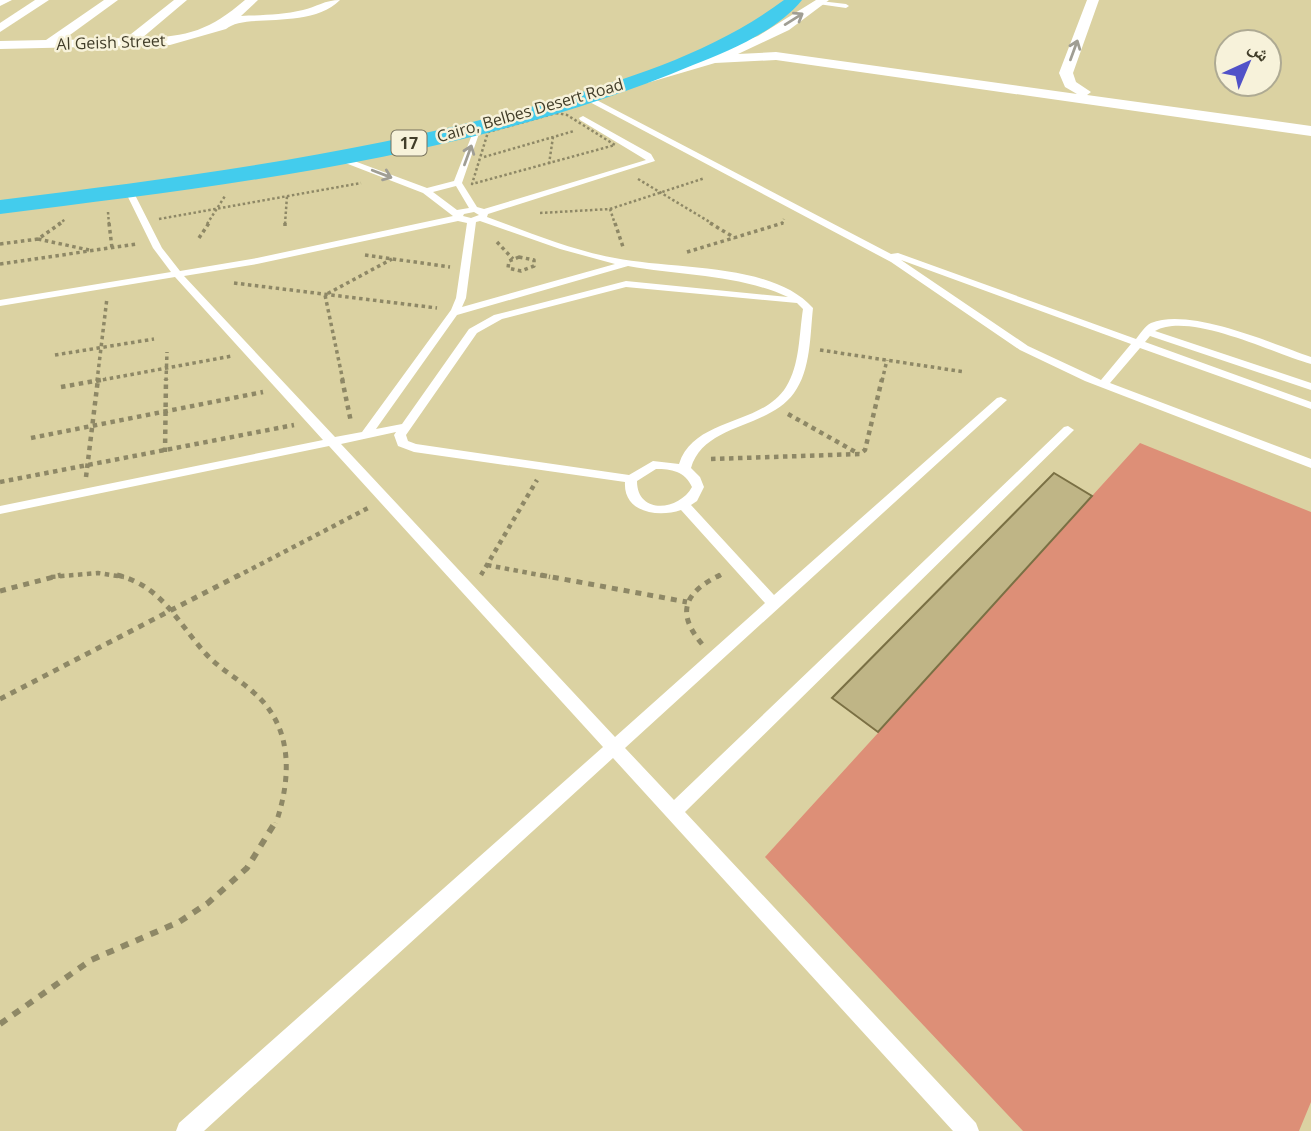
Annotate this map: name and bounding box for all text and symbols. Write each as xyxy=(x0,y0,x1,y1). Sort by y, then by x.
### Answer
one-way arrow xyxy=(784,12,803,27)
north arrow xyxy=(1213,28,1283,98)
street label: Al Geish Street xyxy=(56,29,166,55)
text: ش xyxy=(1244,34,1276,67)
one-way arrow xyxy=(1069,39,1082,61)
street label: Cairo, Belbes Desert Road xyxy=(434,73,626,147)
road number: 17 xyxy=(392,130,426,155)
one-way arrow xyxy=(463,145,476,167)
one-way arrow xyxy=(371,169,393,181)

